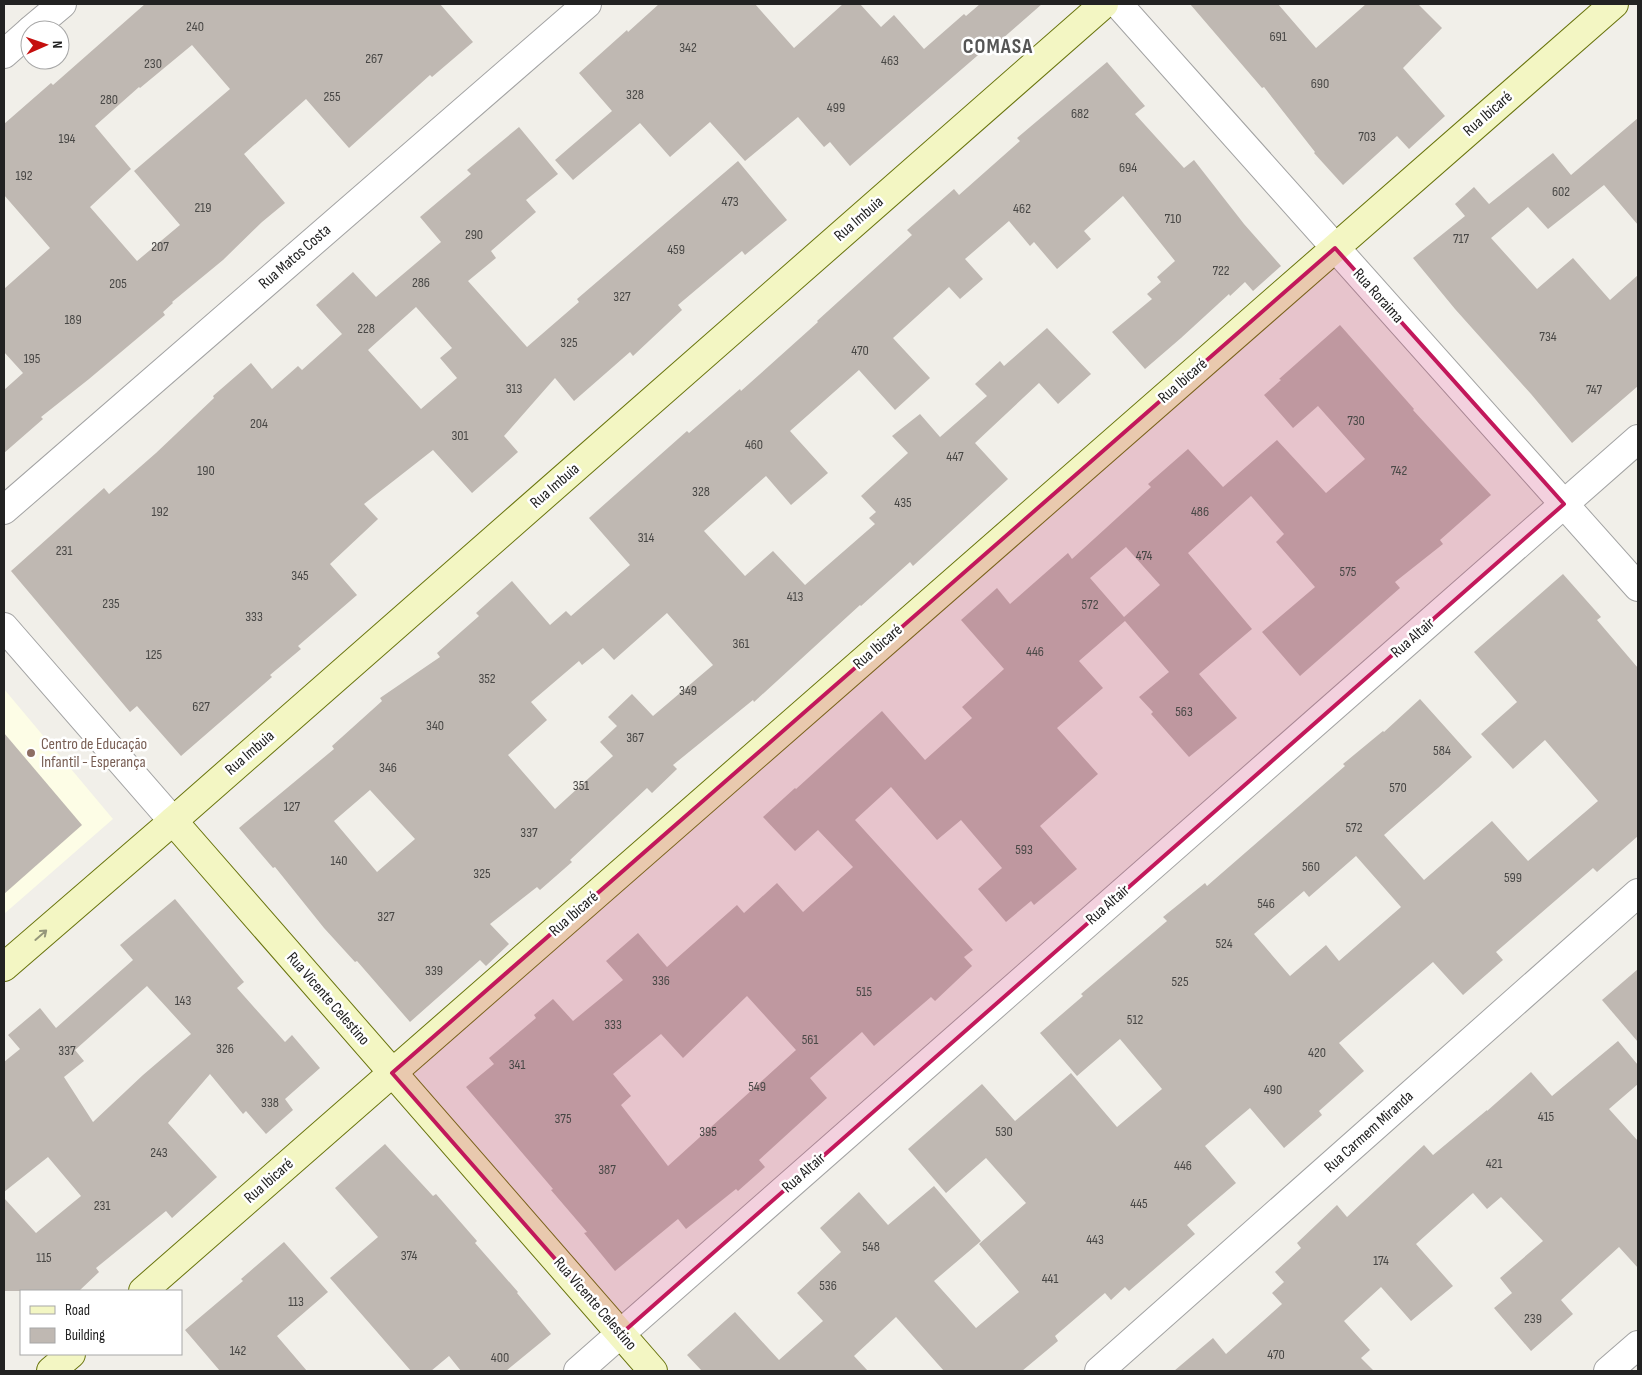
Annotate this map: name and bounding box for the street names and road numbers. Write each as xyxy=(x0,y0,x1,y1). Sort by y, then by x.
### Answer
street label: Rua Ibicaré xyxy=(1460,88,1516,140)
street label: Rua Imbuia xyxy=(831,193,887,245)
street label: Rua Matos Costa xyxy=(255,221,335,293)
street label: Rua Roraima xyxy=(1349,265,1407,327)
street label: Rua Ibicaré xyxy=(1155,355,1211,407)
street label: Rua Imbuia xyxy=(527,460,583,512)
street label: Rua Altair xyxy=(1387,614,1439,662)
street label: Rua Ibicaré xyxy=(850,621,906,673)
street label: Rua Imbuia xyxy=(222,727,278,779)
street label: Rua Altair xyxy=(1082,881,1134,929)
street label: Rua Ibicaré xyxy=(546,888,602,940)
street label: Rua Vicente Celestino xyxy=(282,949,374,1049)
street label: Rua Carmem Miranda xyxy=(1321,1087,1417,1177)
street label: Rua Altair xyxy=(778,1149,830,1197)
street label: Rua Ibicaré xyxy=(241,1155,297,1207)
street label: Rua Vicente Celestino xyxy=(549,1254,641,1354)

